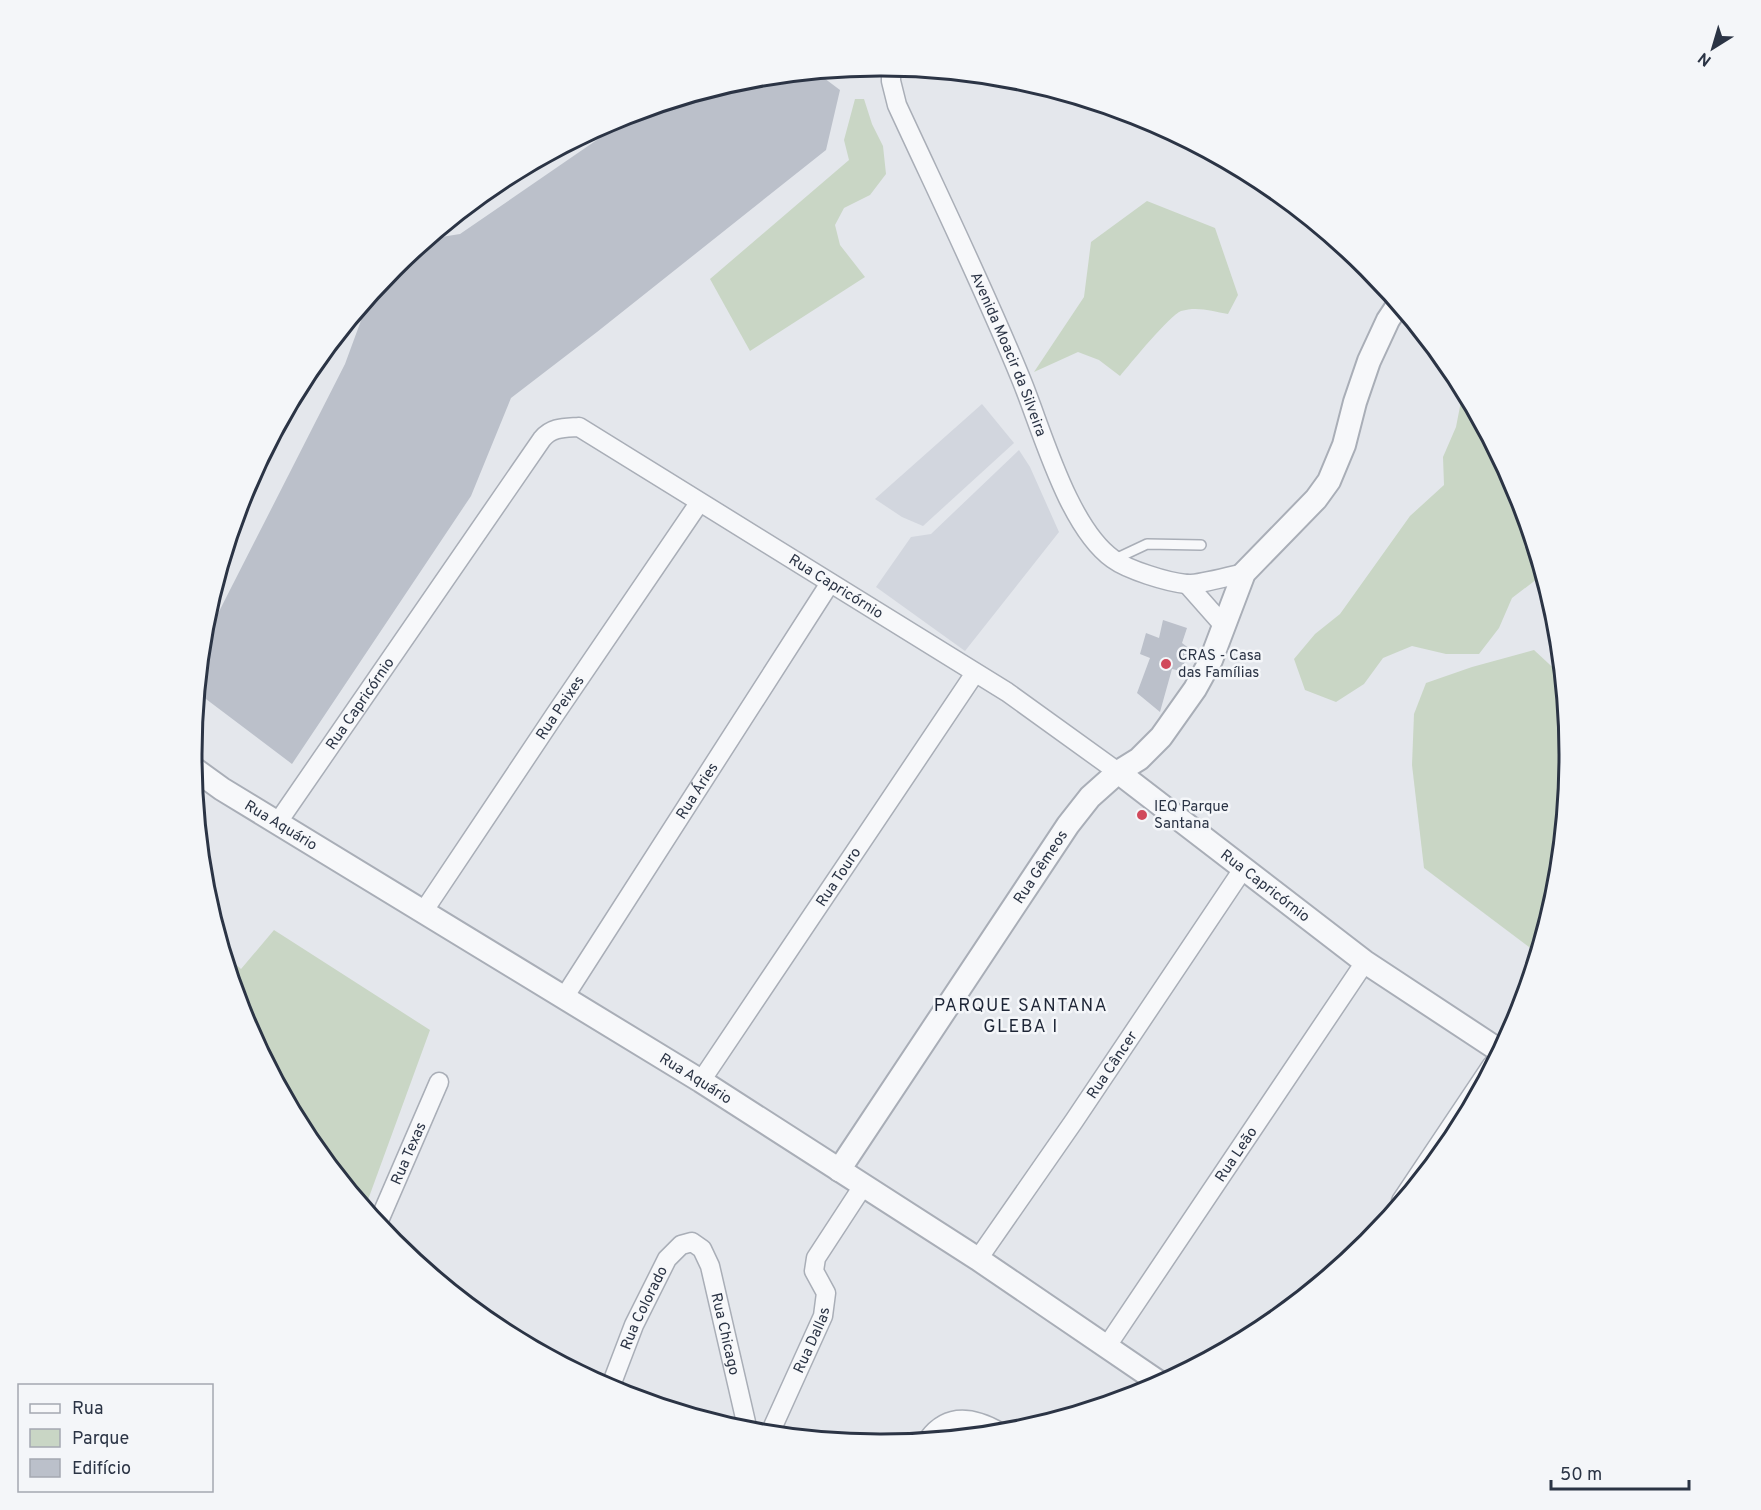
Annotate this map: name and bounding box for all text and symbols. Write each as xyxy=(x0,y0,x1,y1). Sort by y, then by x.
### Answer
north arrow xyxy=(1683,18,1743,78)
text: N xyxy=(1695,47,1716,70)
street label: Avenida Moacir da Silveira xyxy=(965,270,1050,440)
street label: Rua Capricórnio xyxy=(785,551,886,624)
place label: CRAS - Casa das Famílias xyxy=(1178,647,1261,683)
street label: Rua Capricórnio xyxy=(323,654,399,754)
marker: CRAS - Casa das Famílias xyxy=(1159,657,1173,671)
street label: Rua Peixes xyxy=(533,673,589,744)
street label: Rua Áries xyxy=(673,759,723,823)
street label: Rua Aquário xyxy=(240,797,320,856)
place label: IEQ Parque Santana xyxy=(1154,798,1229,834)
marker: IEQ Parque Santana xyxy=(1135,808,1149,822)
street label: Rua Gêmeos xyxy=(1010,827,1073,908)
street label: Rua Touro xyxy=(813,844,866,911)
street label: Rua Capricórnio xyxy=(1216,846,1313,927)
district label: PARQUE SANTANA GLEBA I xyxy=(934,995,1108,1039)
street label: Rua Câncer xyxy=(1084,1028,1143,1103)
street label: Rua Aquário xyxy=(655,1050,735,1109)
street label: Rua Texas xyxy=(388,1120,431,1188)
street label: Rua Leão xyxy=(1212,1124,1262,1186)
street label: Rua Colorado xyxy=(617,1263,673,1353)
street label: Rua Chicago xyxy=(705,1291,743,1377)
street label: Rua Dallas xyxy=(790,1306,835,1377)
legend xyxy=(18,1384,213,1492)
text: Rua xyxy=(72,1398,103,1421)
text: Parque xyxy=(72,1428,129,1451)
scale bar xyxy=(1551,1453,1689,1491)
text: Edifício xyxy=(72,1458,131,1481)
text: 50 m xyxy=(1560,1464,1602,1487)

